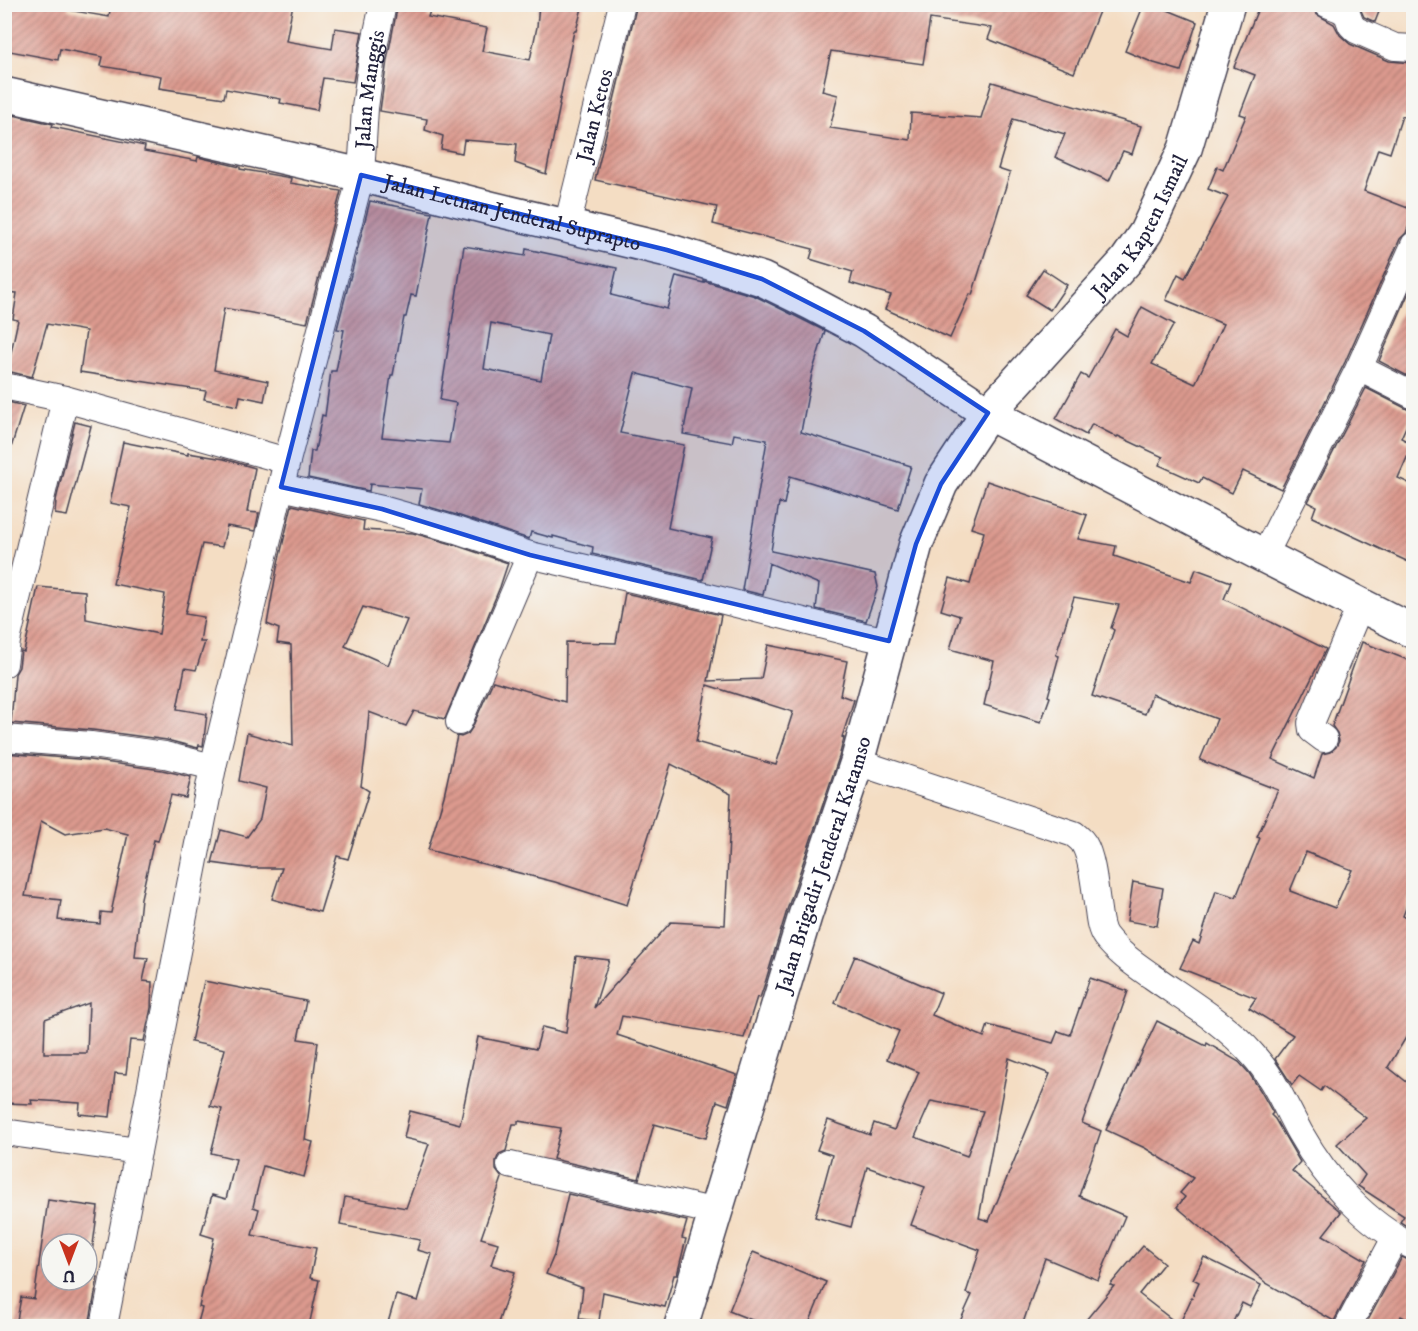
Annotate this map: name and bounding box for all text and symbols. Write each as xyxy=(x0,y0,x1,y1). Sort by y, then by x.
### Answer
street label: Jalan Manggis xyxy=(350,28,391,151)
street label: Jalan Ketos xyxy=(571,66,619,167)
street label: Jalan Kapten Ismail xyxy=(1085,150,1195,306)
street label: Jalan Letnan Jenderal Suprapto xyxy=(379,169,643,257)
street label: Jalan Brigadir Jenderal Katamso xyxy=(770,734,877,998)
north arrow xyxy=(39,1232,99,1292)
text: U xyxy=(62,1266,75,1286)

